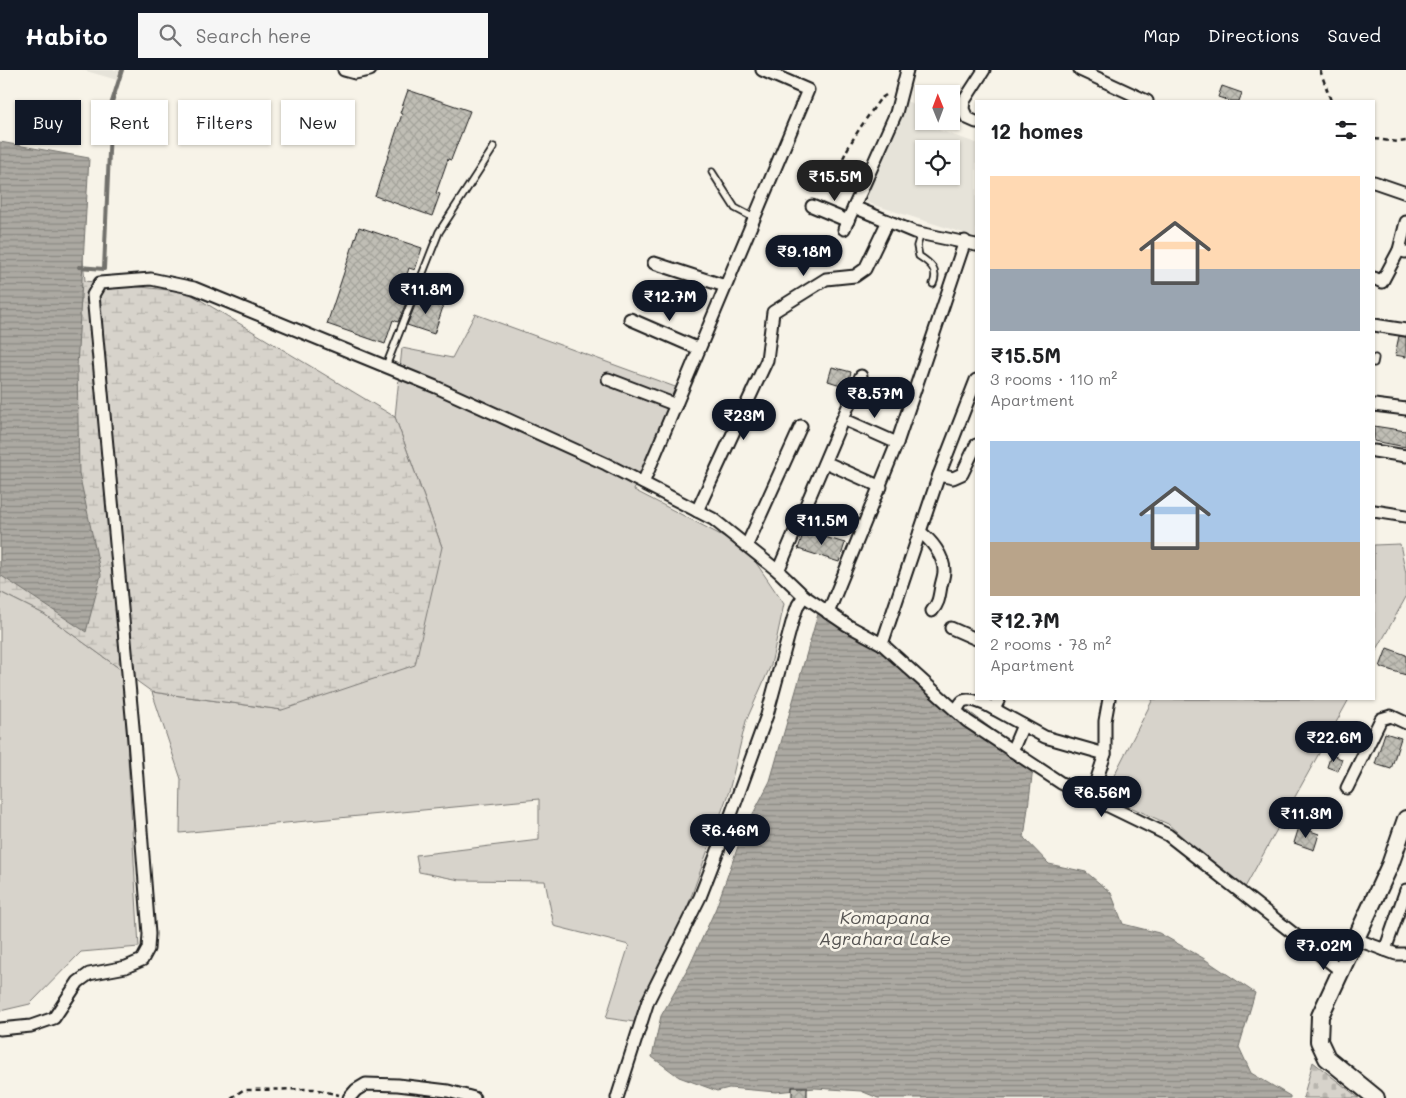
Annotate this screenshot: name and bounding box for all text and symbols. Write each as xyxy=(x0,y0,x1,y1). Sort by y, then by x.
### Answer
search box xyxy=(138,13,488,58)
text: Habito xyxy=(25,20,108,51)
icon: search xyxy=(156,21,184,49)
text: Search here xyxy=(196,23,311,48)
text: Map xyxy=(1143,23,1180,47)
text: Directions xyxy=(1208,23,1300,47)
text: Saved xyxy=(1328,23,1381,47)
north arrow xyxy=(915,85,960,130)
map controls xyxy=(915,85,960,185)
chip: Buy xyxy=(15,100,81,145)
chip: Rent xyxy=(91,100,168,145)
chip: Filters xyxy=(178,100,271,145)
chip: New xyxy=(281,100,355,145)
icon: filters xyxy=(1332,116,1360,144)
text: 12 homes xyxy=(990,117,1083,144)
button: locate xyxy=(915,140,960,185)
pin: ₹15.5M xyxy=(794,160,876,202)
text: ₹15.5M xyxy=(808,165,862,186)
icon: home xyxy=(1130,208,1220,298)
pin: ₹9.18M xyxy=(763,234,845,277)
text: ₹9.18M xyxy=(776,240,832,261)
pin: ₹11.8M xyxy=(385,272,467,315)
text: ₹11.8M xyxy=(400,278,452,299)
pin: ₹12.7M xyxy=(629,280,711,322)
text: ₹12.7M xyxy=(643,285,697,306)
text: ₹15.5M xyxy=(990,341,1061,368)
text: 3 rooms · 110 m² xyxy=(990,368,1117,389)
pin: ₹8.57M xyxy=(834,376,916,419)
text: ₹8.57M xyxy=(847,382,903,403)
text: Apartment xyxy=(990,389,1075,410)
pin: ₹23M xyxy=(714,398,774,441)
text: ₹23M xyxy=(723,404,765,425)
icon: home xyxy=(1130,473,1220,563)
pin: ₹11.5M xyxy=(781,504,863,546)
text: ₹11.5M xyxy=(796,509,848,530)
text: ₹12.7M xyxy=(990,606,1060,633)
text: 2 rooms · 78 m² xyxy=(990,633,1111,654)
text: Apartment xyxy=(990,654,1075,675)
pin: ₹22.6M xyxy=(1293,720,1375,763)
text: ₹22.6M xyxy=(1306,726,1362,747)
pin: ₹6.56M xyxy=(1061,776,1143,818)
text: ₹6.56M xyxy=(1073,781,1131,802)
pin: ₹11.3M xyxy=(1265,796,1347,839)
text: ₹11.3M xyxy=(1280,802,1332,823)
pin: ₹6.46M xyxy=(689,814,771,856)
text: ₹6.46M xyxy=(701,819,759,840)
water label: Komapana Agrahara Lake xyxy=(819,905,951,950)
pin: ₹7.02M xyxy=(1283,928,1365,971)
text: ₹7.02M xyxy=(1296,934,1352,955)

